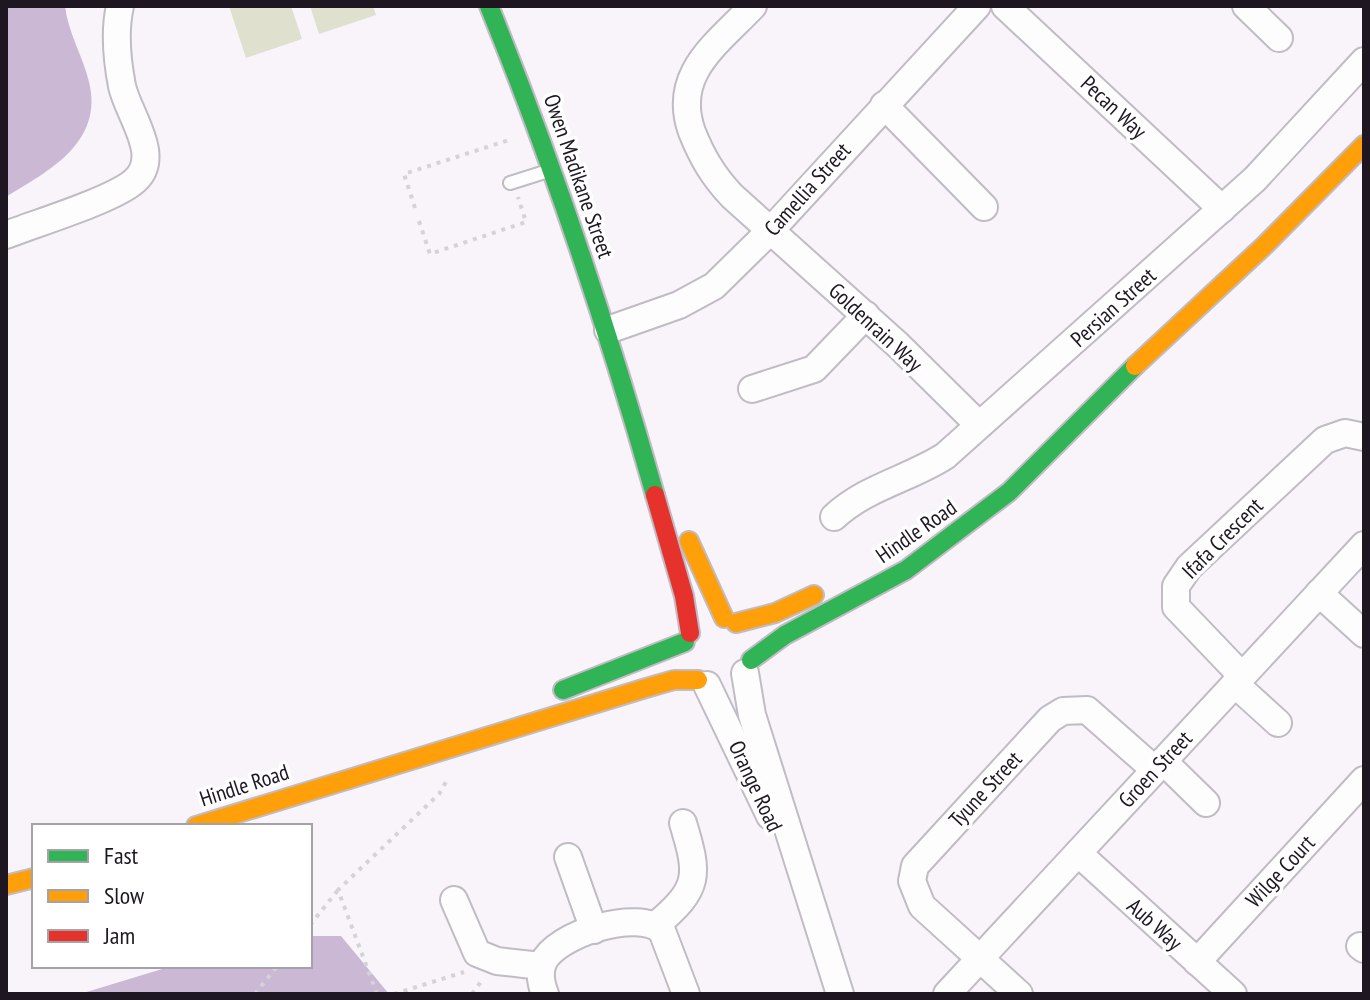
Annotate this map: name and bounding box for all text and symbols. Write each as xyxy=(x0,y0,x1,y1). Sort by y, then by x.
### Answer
street label: Pecan Way xyxy=(1075,70,1153,145)
street label: Owen Madikane Street xyxy=(538,90,620,262)
street label: Camellia Street xyxy=(758,137,856,241)
street label: Persian Street xyxy=(1065,261,1161,353)
street label: Goldenrain Way xyxy=(823,276,929,378)
street label: Ifafa Crescent xyxy=(1176,492,1268,584)
street label: Hindle Road xyxy=(870,493,962,569)
street label: Groen Street xyxy=(1112,725,1198,813)
street label: Orange Road xyxy=(723,736,789,836)
street label: Tyune Street xyxy=(943,745,1027,833)
street label: Hindle Road xyxy=(196,757,292,813)
legend xyxy=(32,824,312,968)
street label: Wilge Court xyxy=(1239,829,1321,913)
text: Fast xyxy=(104,840,139,871)
text: Slow xyxy=(104,880,145,911)
street label: Aub Way xyxy=(1122,892,1189,957)
text: Jam xyxy=(103,920,135,951)

